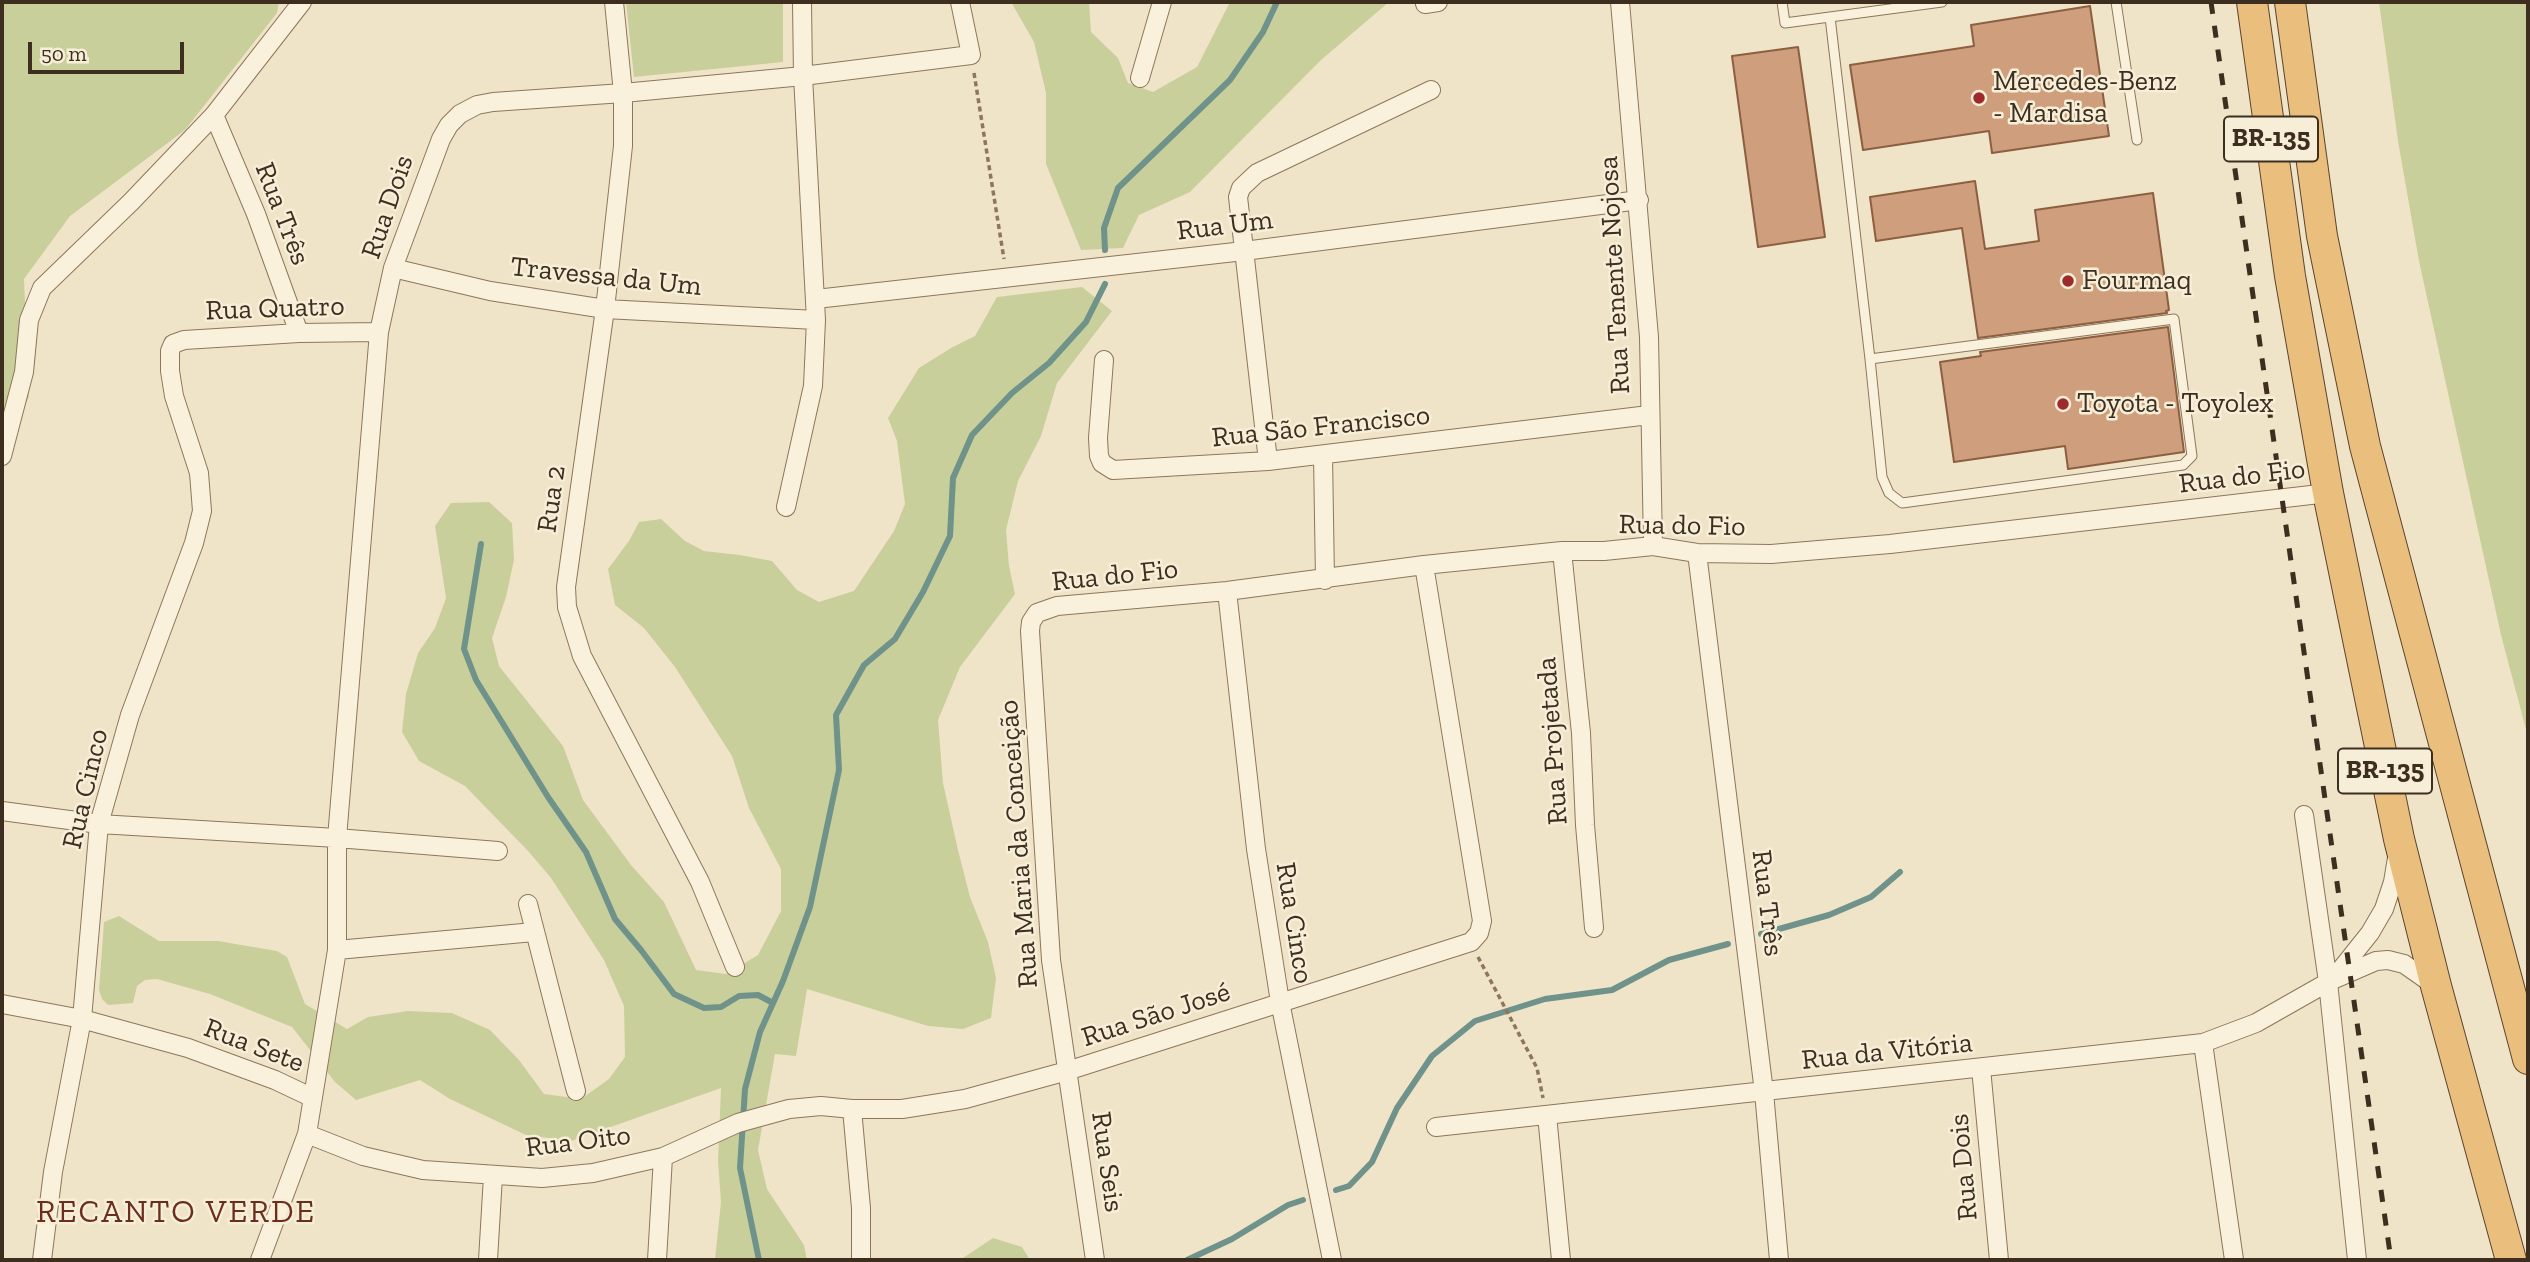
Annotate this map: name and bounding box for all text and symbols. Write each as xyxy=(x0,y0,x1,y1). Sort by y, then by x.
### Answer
scale bar xyxy=(32,28,187,72)
text: 50 m xyxy=(41,41,87,66)
place label: Mercedes-Benz - Mardisa xyxy=(1993,65,2177,131)
marker: Mercedes-Benz - Mardisa xyxy=(1971,90,1987,106)
road number: BR-135 xyxy=(2224,116,2318,162)
street label: Rua Dois xyxy=(355,151,421,263)
street label: Rua Tenente Nojosa xyxy=(1592,155,1638,395)
street label: Rua Três xyxy=(247,158,317,270)
street label: Rua Um xyxy=(1175,203,1275,249)
street label: Travessa da Um xyxy=(509,250,703,304)
place label: Fourmaq xyxy=(2082,264,2192,298)
marker: Fourmaq xyxy=(2060,273,2076,289)
street label: Rua Quatro xyxy=(205,290,345,328)
place label: Toyota - Toyolex xyxy=(2077,387,2274,421)
marker: Toyota - Toyolex xyxy=(2055,396,2071,412)
street label: Rua São Francisco xyxy=(1210,399,1432,455)
street label: Rua do Fio xyxy=(2177,453,2307,501)
street label: Rua 2 xyxy=(531,463,573,535)
street label: Rua do Fio xyxy=(1618,508,1746,544)
street label: Rua do Fio xyxy=(1050,553,1180,599)
street label: Rua Projetada xyxy=(1530,656,1576,826)
street label: Rua Maria da Conceição xyxy=(992,699,1046,989)
street label: Rua Cinco xyxy=(56,726,116,852)
road number: BR-135 xyxy=(2338,748,2432,793)
street label: Rua Três xyxy=(1744,848,1790,958)
street label: Rua Cinco xyxy=(1268,860,1320,986)
street label: Rua São José xyxy=(1078,975,1234,1055)
street label: Rua Sete xyxy=(199,1012,309,1080)
street label: Rua da Vitória xyxy=(1800,1026,1974,1078)
street label: Rua Seis xyxy=(1083,1110,1131,1214)
street label: Rua Dois xyxy=(1943,1112,1985,1222)
street label: Rua Oito xyxy=(523,1119,633,1165)
district label: RECANTO VERDE xyxy=(38,1194,314,1232)

